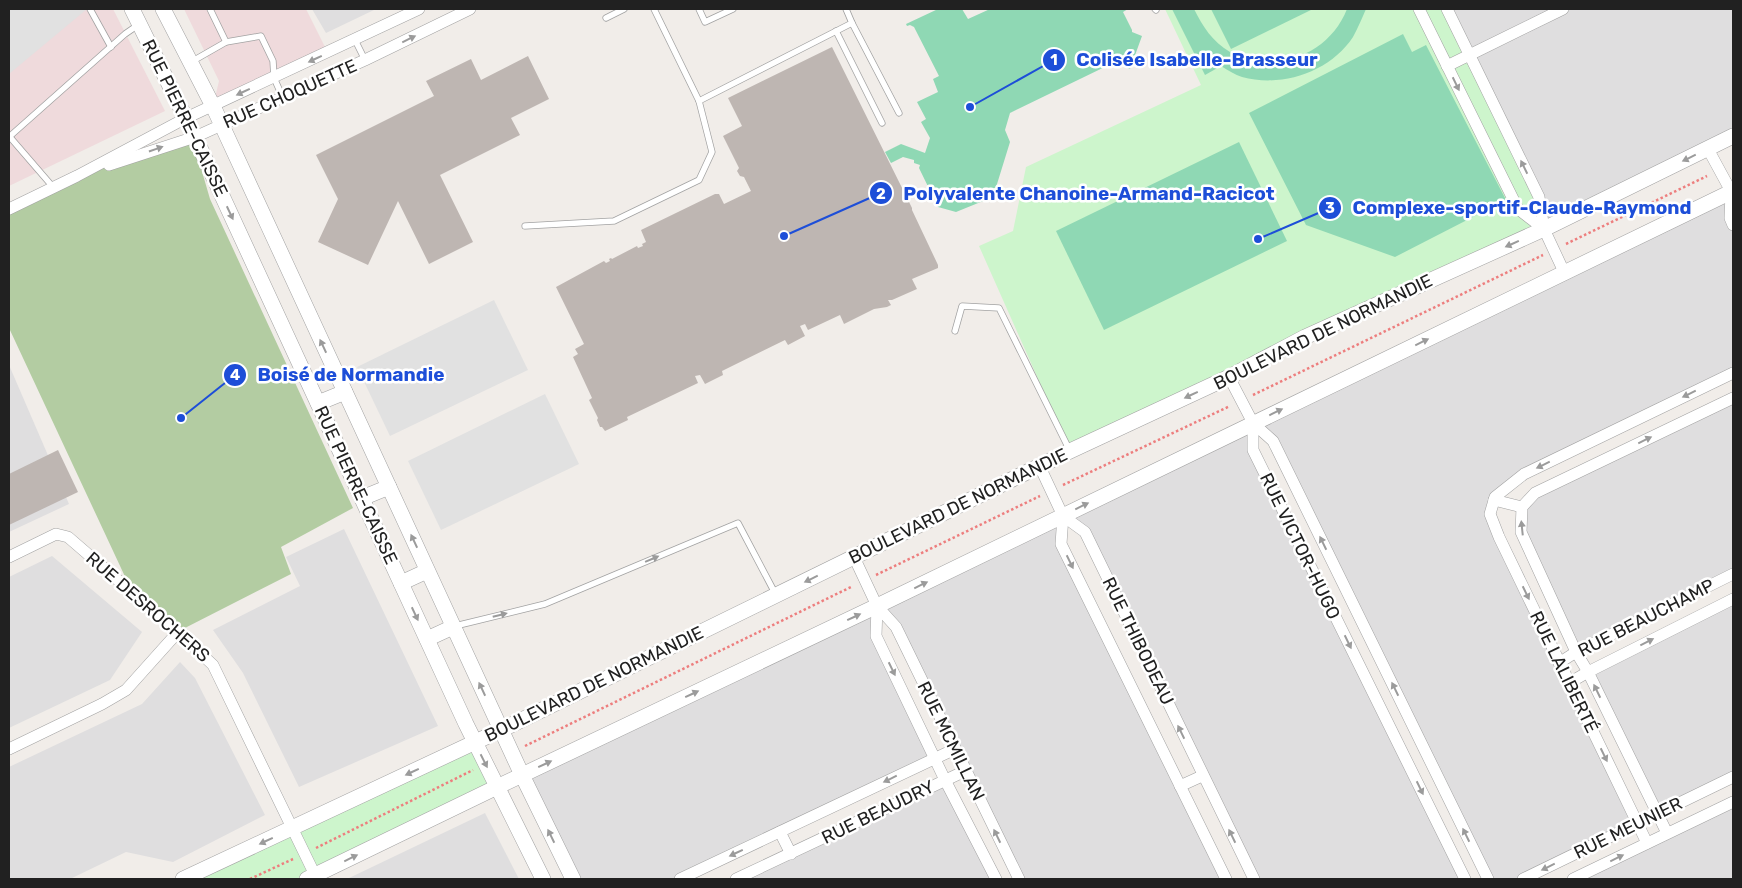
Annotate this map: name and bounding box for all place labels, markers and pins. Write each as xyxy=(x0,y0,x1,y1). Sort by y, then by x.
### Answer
callout: Colisée Isabelle-Brasseur xyxy=(1042,43,1328,77)
callout: Polyvalente Chanoine-Armand-Racicot xyxy=(869,176,1285,210)
callout: Complexe-sportif-Claude-Raymond xyxy=(1317,191,1702,225)
callout: Boisé de Normandie xyxy=(223,358,455,392)

